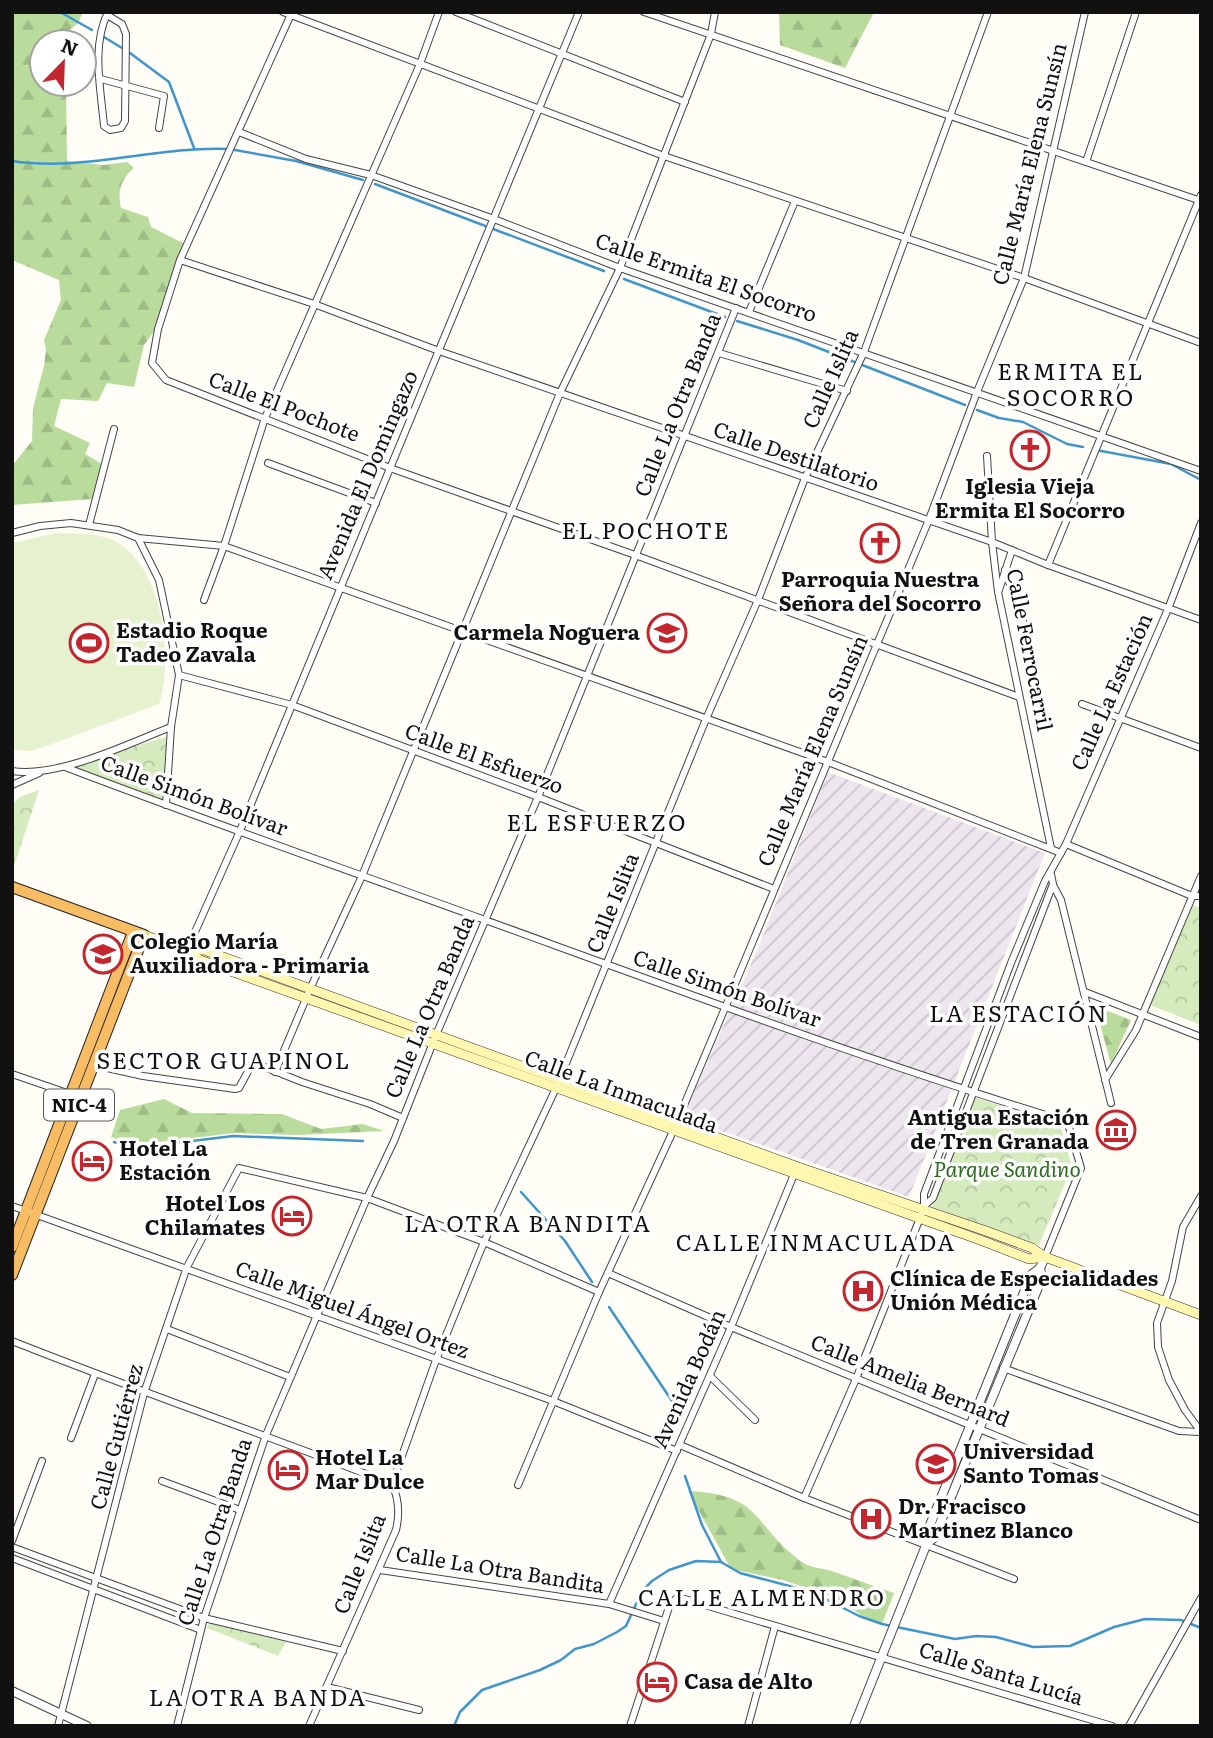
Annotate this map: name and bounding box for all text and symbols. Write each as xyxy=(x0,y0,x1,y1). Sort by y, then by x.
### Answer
north arrow xyxy=(28,28,98,98)
text: N xyxy=(57,30,83,62)
street label: Calle María Elena Sunsín xyxy=(982,39,1073,288)
street label: Calle Ermita El Socorro xyxy=(592,223,822,328)
street label: Calle La Otra Banda xyxy=(625,307,727,501)
street label: Calle Islita xyxy=(793,323,865,433)
district label: ERMITA EL SOCORRO xyxy=(997,353,1145,413)
street label: Calle El Pochote xyxy=(205,362,365,448)
street label: Avenida El Domingazo xyxy=(308,365,424,583)
street label: Calle Destilatorio xyxy=(710,412,884,498)
church icon: Iglesia Vieja Ermita El Socorro xyxy=(1009,429,1051,471)
place label: Iglesia Vieja Ermita El Socorro xyxy=(935,469,1125,524)
district label: EL POCHOTE xyxy=(561,512,731,546)
church icon: Parroquia Nuestra Señora del Socorro xyxy=(859,522,901,564)
place label: Parroquia Nuestra Señora del Socorro xyxy=(779,562,981,617)
street label: Calle Ferrocarril xyxy=(1001,566,1062,733)
street label: Calle La Estación xyxy=(1061,607,1158,775)
school or university icon: Carmela Noguera xyxy=(646,612,688,654)
place label: Estadio Roque Tadeo Zavala xyxy=(116,613,268,668)
place label: Carmela Noguera xyxy=(454,615,641,646)
sports icon: Estadio Roque Tadeo Zavala xyxy=(68,622,110,664)
street label: Calle María Elena Sunsín xyxy=(748,629,874,871)
street label: Calle El Esfuerzo xyxy=(401,714,568,800)
street label: Calle Simón Bolívar xyxy=(97,745,293,842)
district label: EL ESFUERZO xyxy=(507,804,687,838)
street label: Calle Islita xyxy=(576,847,645,957)
street label: Calle La Otra Banda xyxy=(375,909,481,1102)
place label: Colegio María Auxiliadora - Primaria xyxy=(130,924,370,979)
school or university icon: Colegio María Auxiliadora - Primaria xyxy=(82,933,124,975)
street label: Calle Simón Bolívar xyxy=(630,940,826,1033)
district label: LA ESTACIÓN xyxy=(929,995,1109,1029)
street label: Calle La Inmaculada xyxy=(521,1040,723,1139)
district label: SECTOR GUAPINOL xyxy=(97,1042,351,1076)
road number: NIC-4 xyxy=(44,1090,114,1120)
place label: Antigua Estación de Tren Granada xyxy=(907,1100,1090,1155)
museum icon: Antigua Estación de Tren Granada xyxy=(1095,1109,1137,1151)
place label: Hotel La Estación xyxy=(119,1131,211,1186)
hotel icon: Hotel La Estación xyxy=(71,1140,113,1182)
park label: Parque Sandino xyxy=(933,1152,1081,1183)
place label: Hotel Los Chilamates xyxy=(145,1186,265,1241)
hotel icon: Hotel Los Chilamates xyxy=(271,1195,313,1237)
district label: LA OTRA BANDITA xyxy=(404,1205,652,1239)
district label: CALLE INMACULADA xyxy=(676,1224,956,1258)
street label: Calle Miguel Ángel Ortez xyxy=(232,1251,474,1364)
place label: Clínica de Especialidades Unión Médica xyxy=(890,1261,1158,1316)
hospital icon: Clínica de Especialidades Unión Médica xyxy=(842,1270,884,1312)
street label: Avenida Bodán xyxy=(642,1303,731,1453)
street label: Calle Amelia Bernard xyxy=(807,1325,1015,1433)
street label: Calle Gutiérrez xyxy=(80,1360,149,1513)
street label: Calle La Otra Banda xyxy=(168,1433,258,1629)
place label: Universidad Santo Tomas xyxy=(963,1434,1099,1489)
place label: Hotel La Mar Dulce xyxy=(315,1440,424,1495)
school or university icon: Universidad Santo Tomas xyxy=(915,1443,957,1485)
hotel icon: Hotel La Mar Dulce xyxy=(267,1449,309,1491)
place label: Dr. Fracisco Martinez Blanco xyxy=(898,1489,1073,1544)
hospital icon: Dr. Fracisco Martinez Blanco xyxy=(850,1498,892,1540)
street label: Calle Islita xyxy=(323,1508,392,1618)
street label: Calle La Otra Bandita xyxy=(394,1536,608,1599)
district label: CALLE ALMENDRO xyxy=(638,1579,886,1613)
street label: Calle Santa Lucía xyxy=(916,1632,1088,1712)
hotel icon: Casa de Alto xyxy=(636,1661,678,1703)
place label: Casa de Alto xyxy=(684,1664,813,1695)
district label: LA OTRA BANDA xyxy=(149,1679,367,1713)

